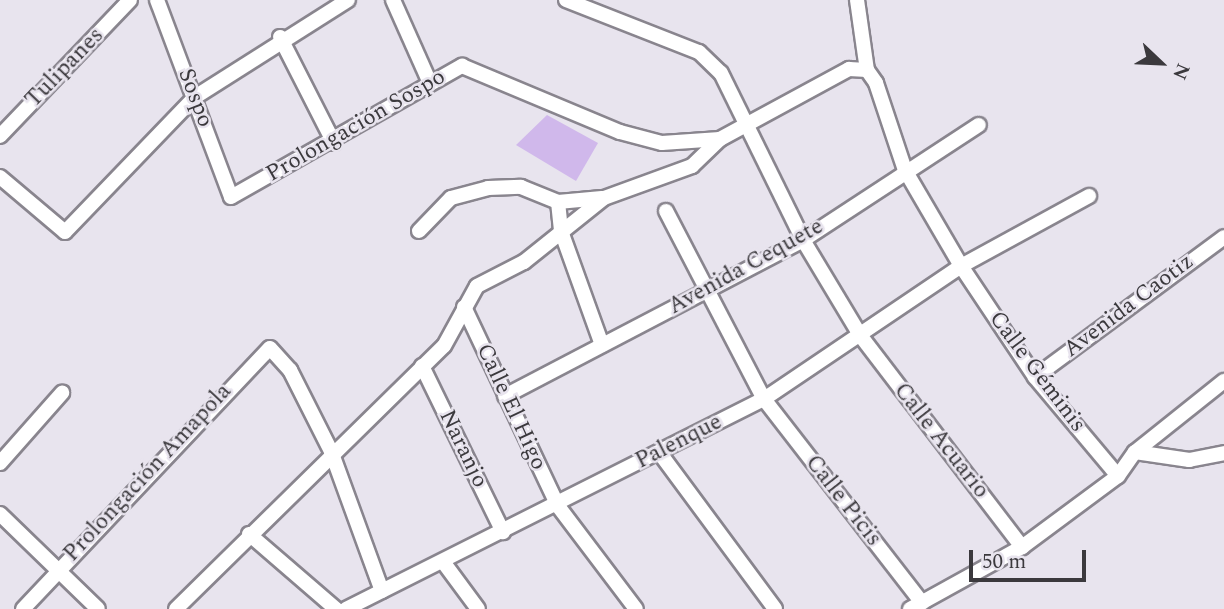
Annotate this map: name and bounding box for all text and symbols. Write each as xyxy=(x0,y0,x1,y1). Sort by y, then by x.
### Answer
street label: Tulipanes xyxy=(20,22,110,114)
north arrow xyxy=(1126,28,1196,98)
text: N xyxy=(1164,59,1197,84)
street label: Prolongación Sospo xyxy=(261,63,451,189)
street label: Sospo xyxy=(171,65,219,131)
street label: Avenida Cequete xyxy=(664,213,828,321)
street label: Avenida Caotiz xyxy=(1059,248,1199,364)
street label: Calle Géminis xyxy=(983,306,1091,438)
street label: Calle El Higo xyxy=(470,339,552,475)
street label: Prolongación Amapola xyxy=(58,378,238,568)
street label: Calle Acuario xyxy=(887,378,995,504)
street label: Naranjo xyxy=(432,406,494,492)
street label: Palenque xyxy=(631,408,727,476)
street label: Calle Picis xyxy=(799,450,887,552)
scale bar xyxy=(972,536,1089,580)
text: 50 m xyxy=(982,546,1026,578)

